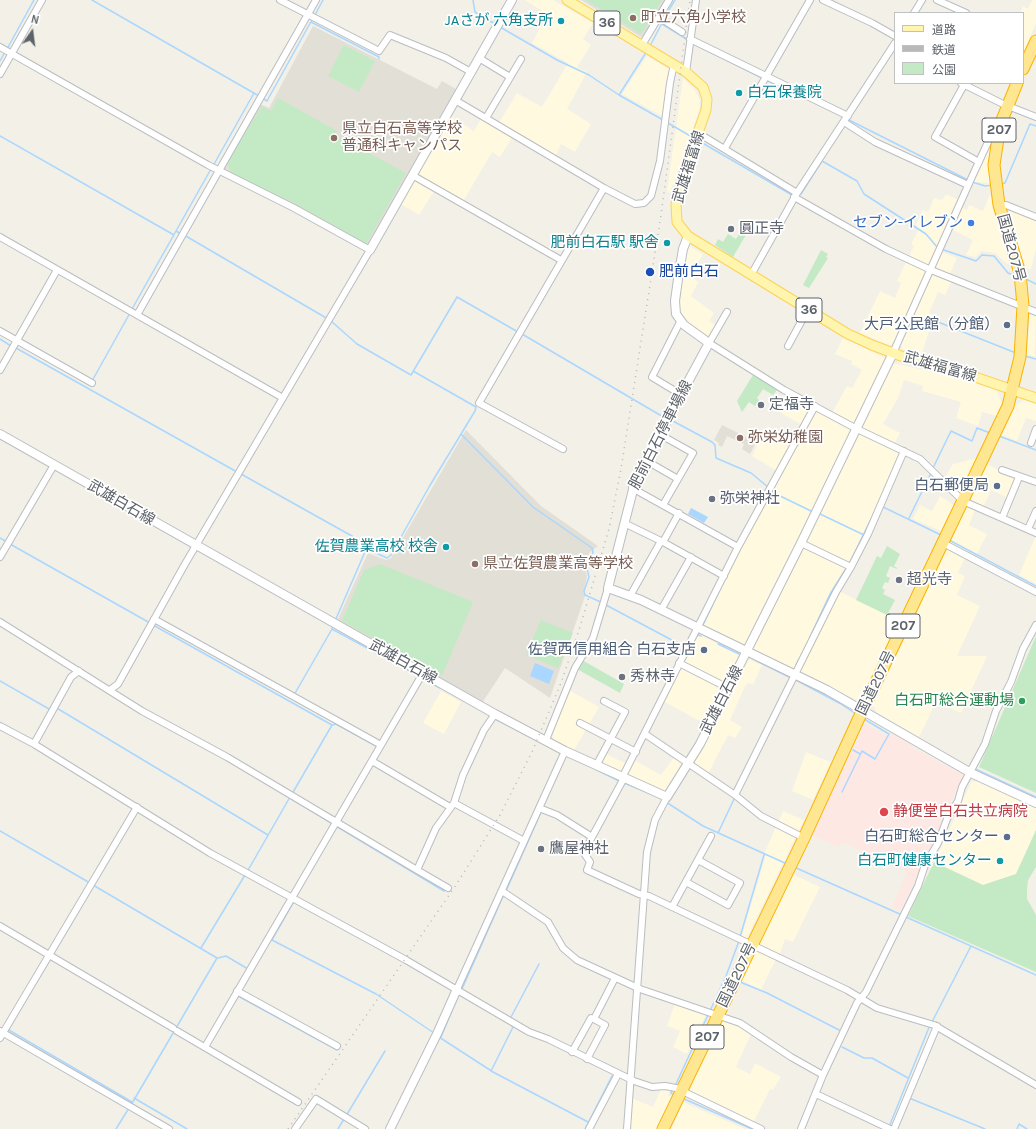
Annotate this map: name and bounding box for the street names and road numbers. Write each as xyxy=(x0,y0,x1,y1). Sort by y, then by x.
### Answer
road number: 36 xyxy=(594,11,620,35)
road number: 207 xyxy=(982,118,1016,142)
street label: 武雄福富線 xyxy=(669,129,709,205)
street label: 国道207号 xyxy=(993,212,1029,284)
road number: 36 xyxy=(796,298,822,322)
street label: 武雄福富線 xyxy=(901,348,979,386)
street label: 肥前白石停車場線 xyxy=(626,377,696,493)
street label: 武雄白石線 xyxy=(84,476,158,530)
road number: 207 xyxy=(886,614,920,638)
street label: 武雄白石線 xyxy=(366,636,440,688)
street label: 国道207号 xyxy=(853,648,899,718)
street label: 武雄白石線 xyxy=(697,663,747,737)
street label: 国道207号 xyxy=(714,940,760,1010)
road number: 207 xyxy=(690,1025,724,1049)

